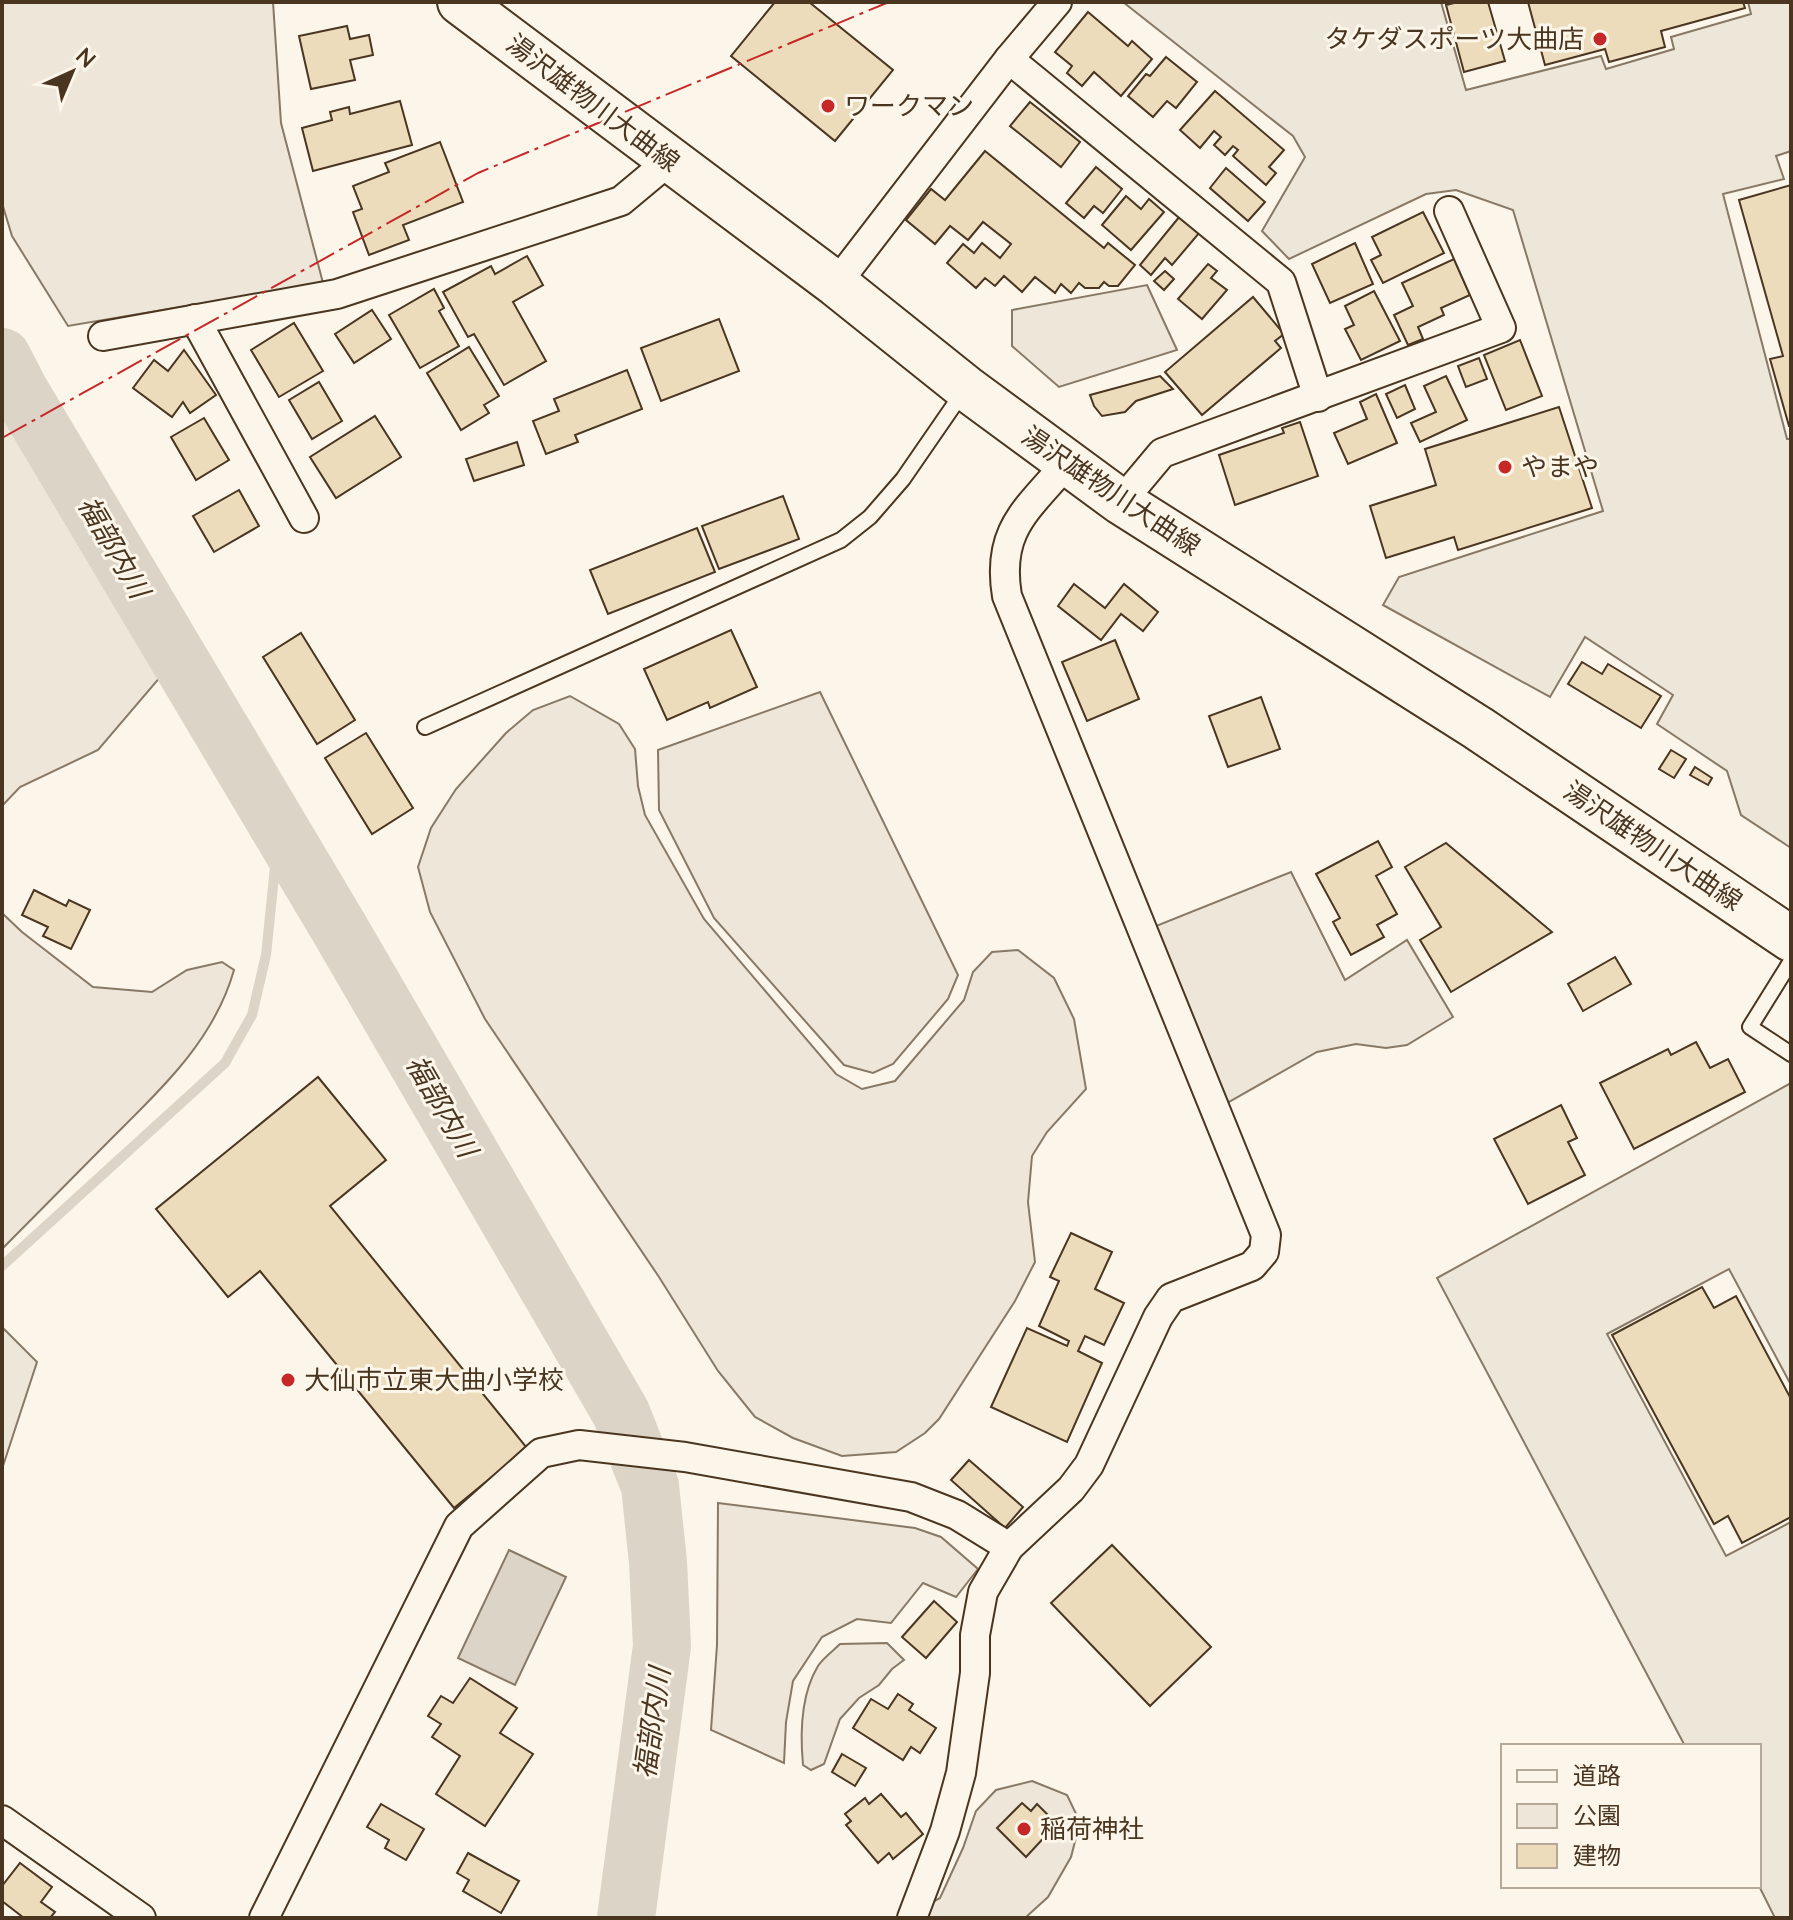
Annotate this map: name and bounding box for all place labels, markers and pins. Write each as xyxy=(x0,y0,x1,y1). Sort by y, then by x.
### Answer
place label: タケダスポーツ大曲店 xyxy=(1325,22,1584,54)
marker: タケダスポーツ大曲店 xyxy=(1591,30,1609,48)
place label: ワークマン xyxy=(844,89,974,121)
marker: ワークマン xyxy=(819,97,837,115)
place label: やまや xyxy=(1521,450,1599,482)
marker: やまや xyxy=(1496,458,1514,476)
place label: 大仙市立東大曲小学校 xyxy=(304,1363,564,1395)
marker: 大仙市立東大曲小学校 xyxy=(279,1371,297,1389)
place label: 稲荷神社 xyxy=(1040,1812,1144,1844)
marker: 稲荷神社 xyxy=(1015,1820,1033,1838)

